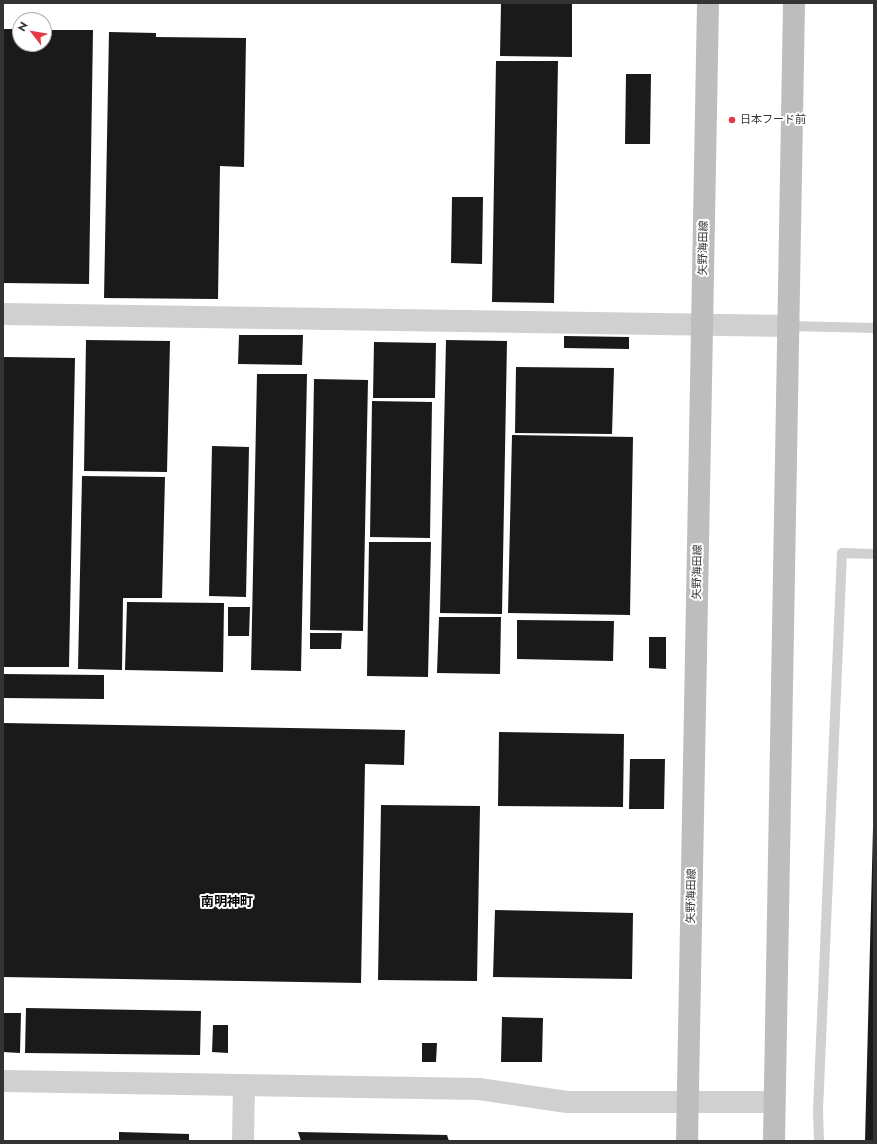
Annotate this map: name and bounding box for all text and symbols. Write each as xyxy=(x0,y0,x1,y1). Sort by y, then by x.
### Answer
north arrow xyxy=(12,12,52,52)
text: N xyxy=(13,18,32,34)
place label: 日本フード前 xyxy=(740,113,806,127)
marker: 日本フード前 xyxy=(727,115,737,125)
street label: 矢野海田線 xyxy=(697,220,711,276)
street label: 矢野海田線 xyxy=(691,544,705,600)
street label: 矢野海田線 xyxy=(685,868,699,924)
district label: 南明神町 xyxy=(201,895,253,911)

